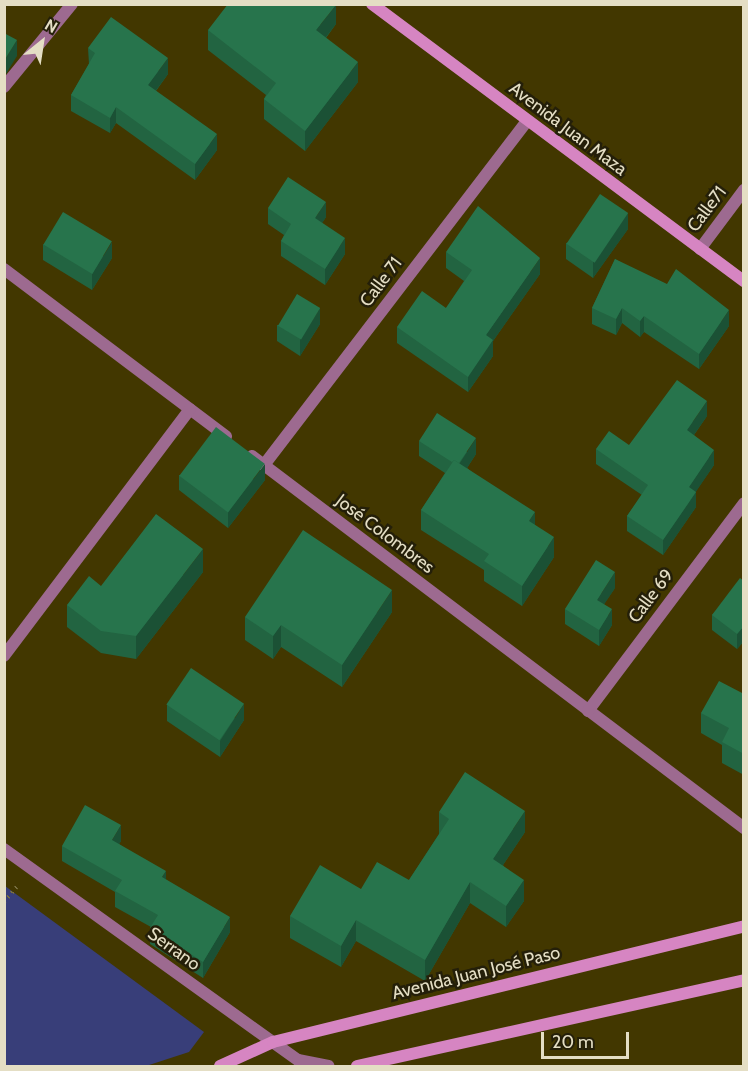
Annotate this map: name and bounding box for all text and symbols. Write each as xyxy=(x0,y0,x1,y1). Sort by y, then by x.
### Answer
north arrow xyxy=(12,12,72,72)
text: N xyxy=(42,15,61,37)
street label: Avenida Juan Maza xyxy=(505,78,631,180)
street label: Calle71 xyxy=(683,182,731,236)
street label: Calle 71 xyxy=(355,253,407,311)
street label: José Colombres xyxy=(332,490,438,578)
street label: Calle 69 xyxy=(624,565,678,627)
street label: Serrano xyxy=(144,923,204,975)
street label: Avenida Juan José Paso xyxy=(390,942,562,1004)
scale bar xyxy=(544,1020,632,1058)
text: 20 m xyxy=(552,1031,594,1053)

